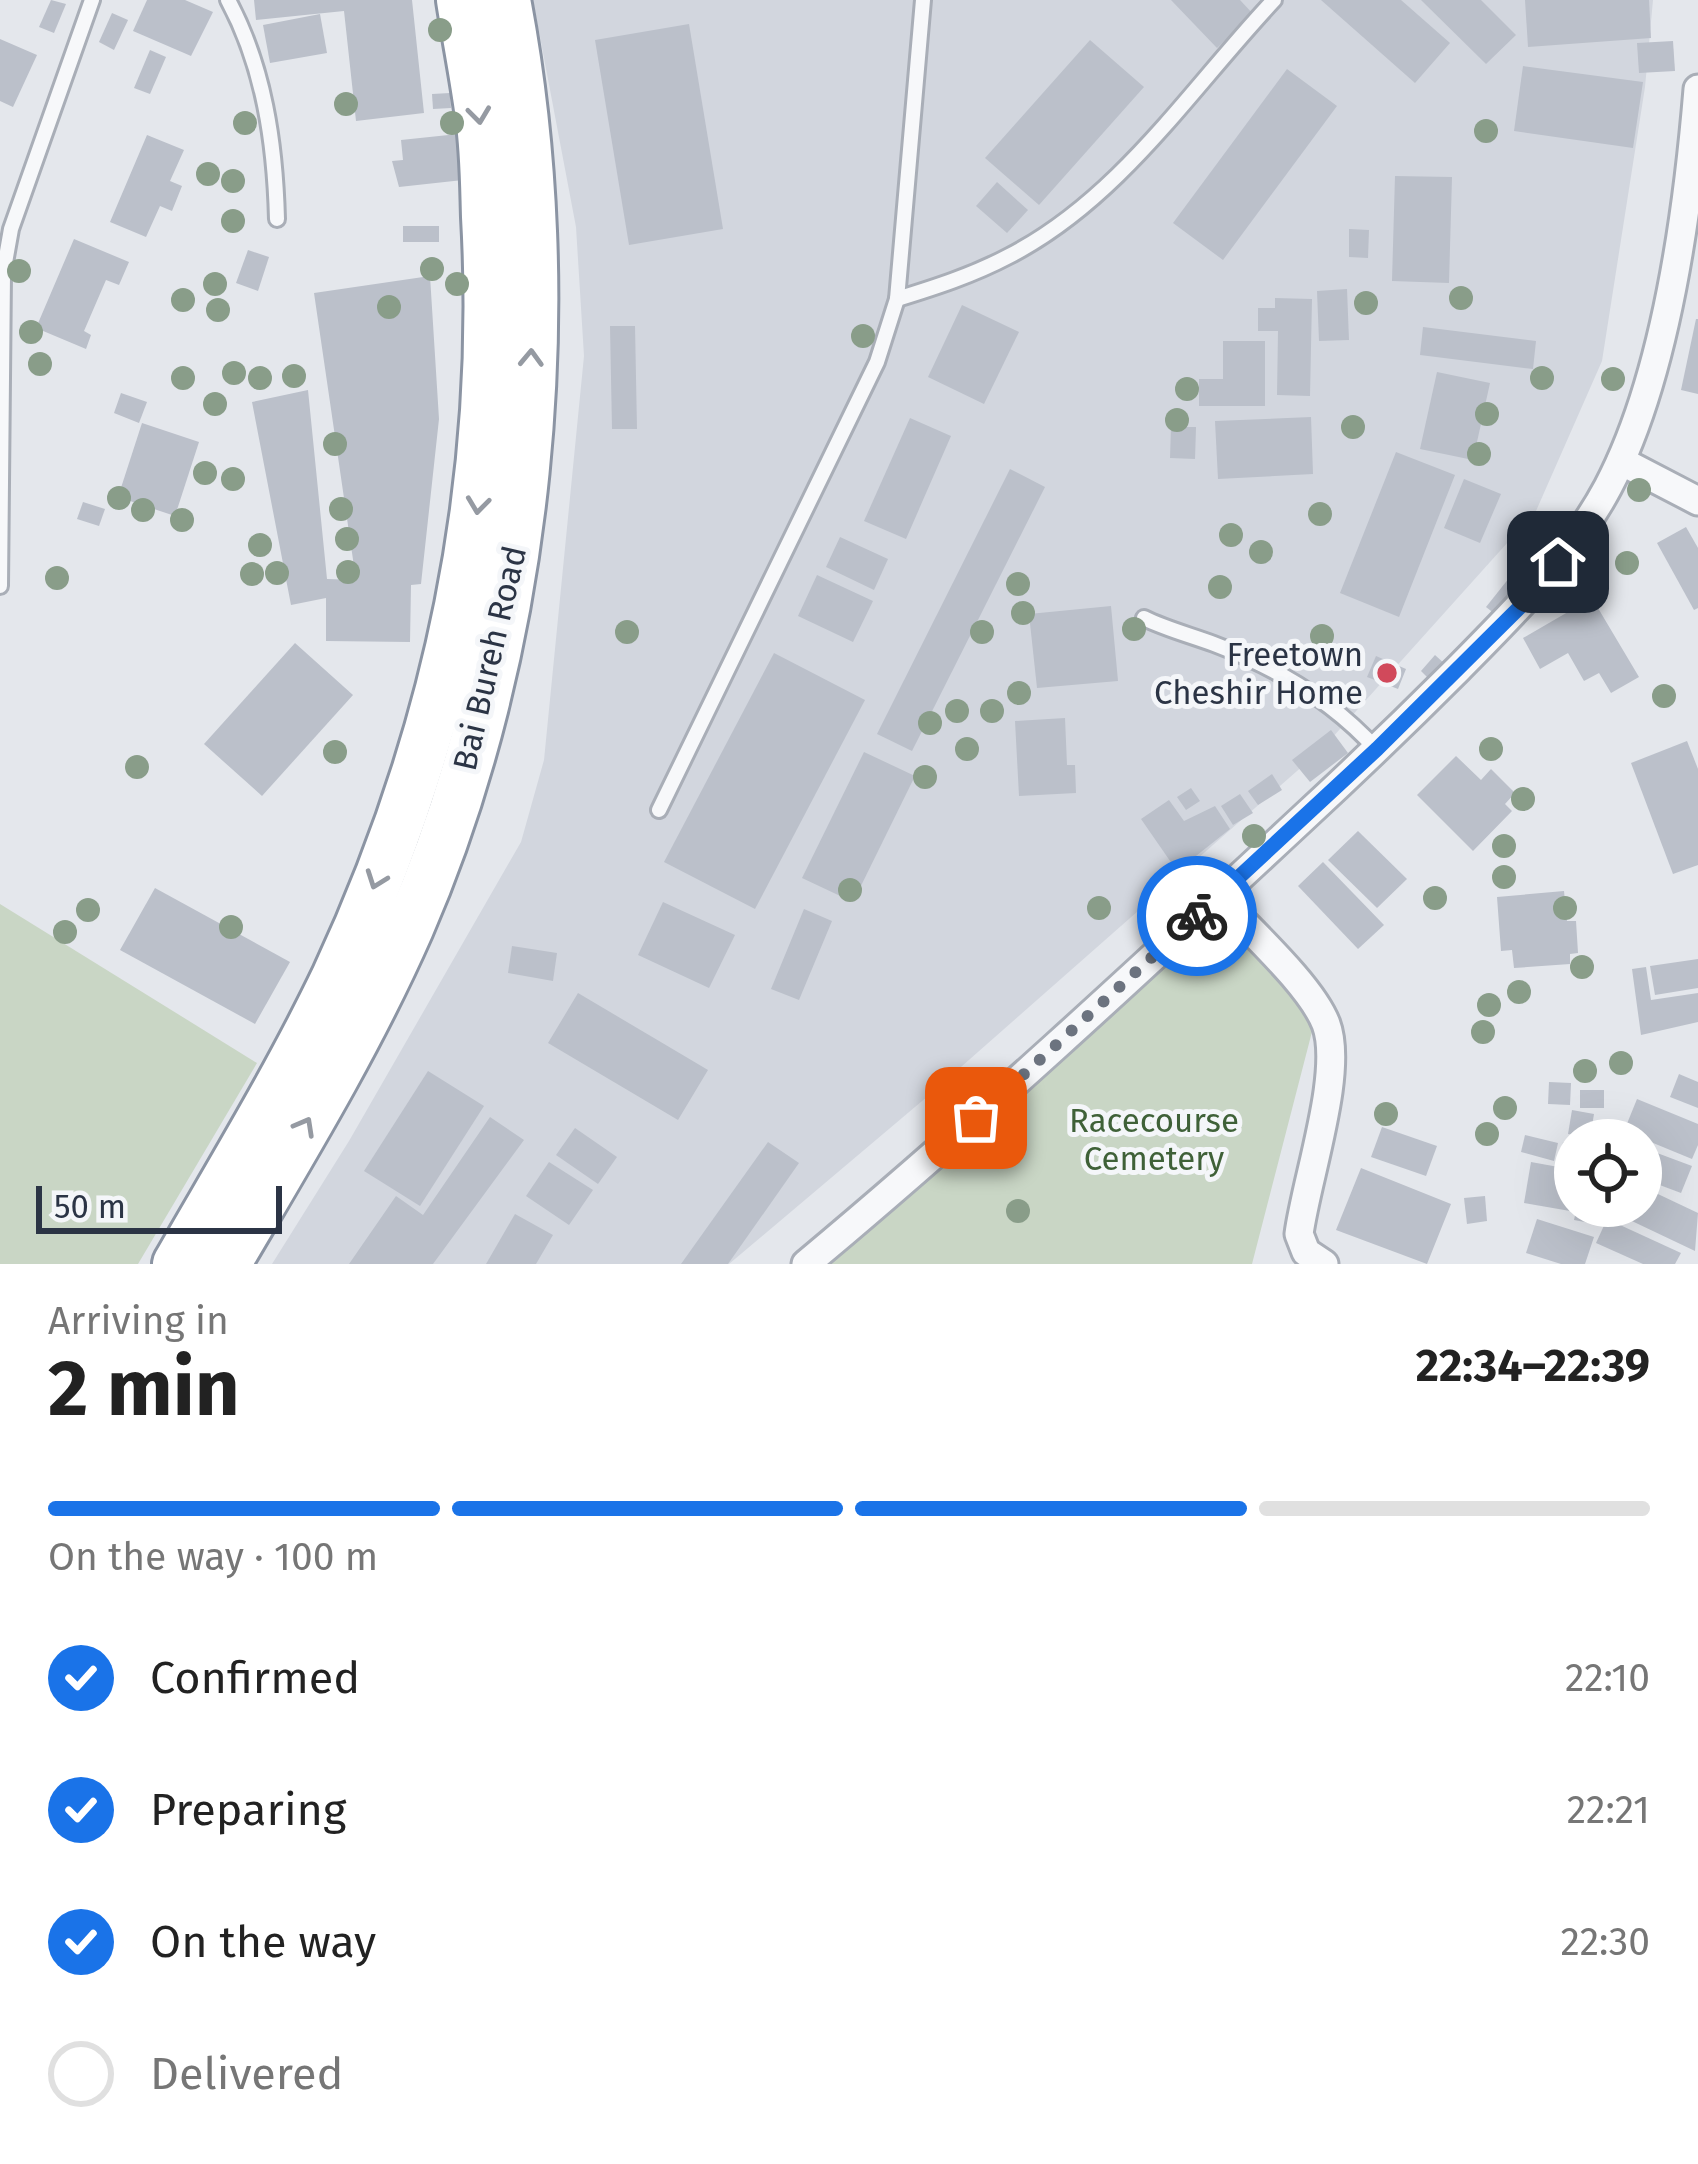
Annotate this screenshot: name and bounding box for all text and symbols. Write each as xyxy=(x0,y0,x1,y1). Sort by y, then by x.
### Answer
one-way arrow xyxy=(466,106,492,125)
one-way arrow xyxy=(518,348,544,367)
one-way arrow xyxy=(466,495,492,514)
pin xyxy=(1507,511,1609,613)
icon: home xyxy=(1525,529,1591,595)
street label: Bai Bureh Road xyxy=(445,542,535,774)
place label: Freetown Cheshir Home xyxy=(1154,635,1363,713)
marker: Freetown Cheshir Home xyxy=(1374,660,1400,686)
courier xyxy=(1137,856,1257,976)
one-way arrow xyxy=(366,868,390,889)
icon: bike xyxy=(1164,883,1230,949)
pin xyxy=(925,1067,1027,1169)
icon: bag xyxy=(943,1085,1009,1151)
park label: Racecourse Cemetery xyxy=(1069,1101,1239,1179)
one-way arrow xyxy=(291,1117,314,1138)
map controls xyxy=(1554,1119,1662,1227)
button: locate xyxy=(1554,1119,1662,1227)
scale bar xyxy=(36,1180,282,1233)
text: 50 m xyxy=(54,1187,126,1227)
text: Arriving in xyxy=(48,1298,229,1344)
text: 22:34–22:39 xyxy=(1416,1339,1650,1393)
text: 2 min xyxy=(48,1342,240,1436)
text: On the way · 100 m xyxy=(48,1534,378,1580)
icon: check xyxy=(48,1645,114,1711)
text: Confirmed xyxy=(150,1651,360,1705)
text: 22:10 xyxy=(1565,1655,1650,1701)
icon: check xyxy=(48,1777,114,1843)
text: Preparing xyxy=(150,1783,346,1837)
text: 22:21 xyxy=(1567,1787,1650,1833)
icon: check xyxy=(48,1909,114,1975)
text: On the way xyxy=(150,1915,376,1969)
text: 22:30 xyxy=(1560,1919,1650,1965)
text: Delivered xyxy=(150,2047,343,2101)

